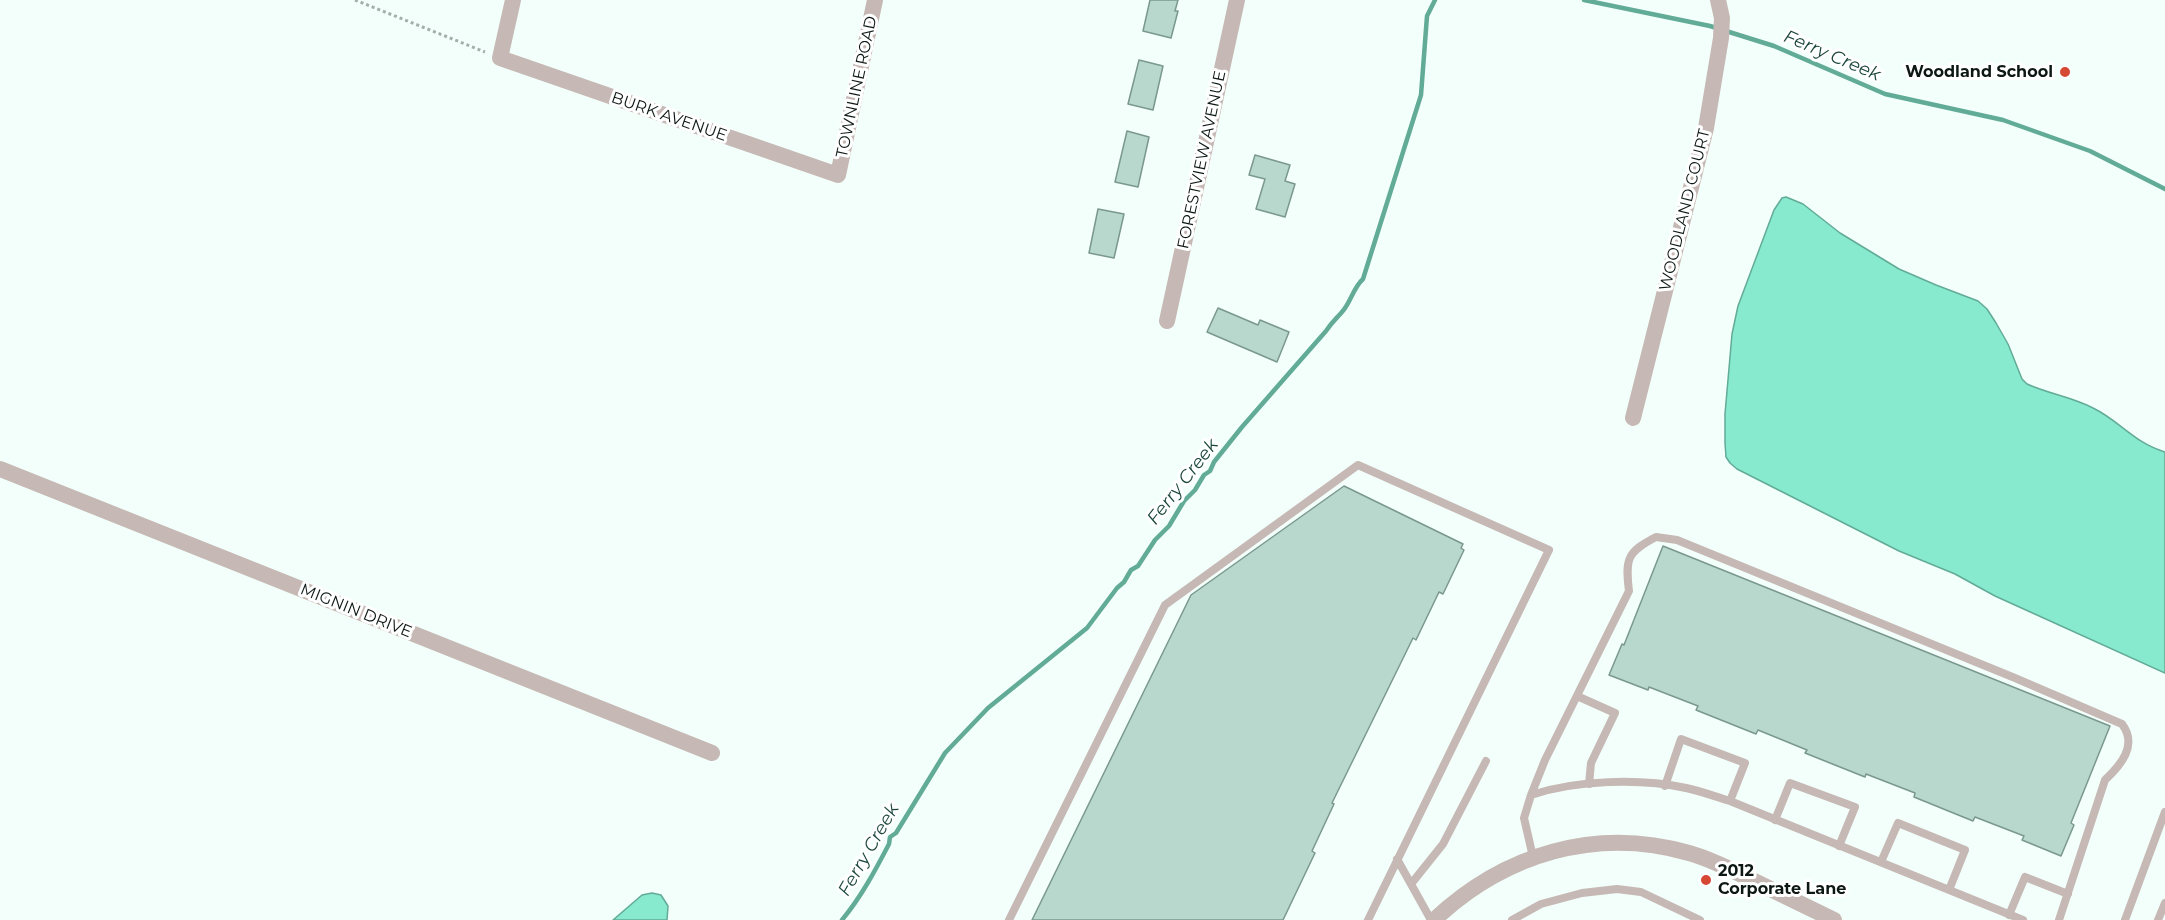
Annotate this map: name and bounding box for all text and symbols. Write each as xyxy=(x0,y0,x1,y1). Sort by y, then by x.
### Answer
street label: TOWNLINE ROAD xyxy=(833,14,881,160)
water label: Ferry Creek xyxy=(1780,26,1884,86)
place label: Woodland School xyxy=(1905,62,2053,82)
marker: Woodland School xyxy=(2058,65,2072,79)
street label: FORESTVIEW AVENUE xyxy=(1174,69,1230,251)
street label: BURK AVENUE xyxy=(609,88,729,146)
street label: WOODLAND COURT xyxy=(1656,127,1714,293)
water label: Ferry Creek xyxy=(1143,435,1223,529)
street label: MIGNIN DRIVE xyxy=(297,580,415,642)
water label: Ferry Creek xyxy=(834,800,904,900)
place label: 2012 Corporate Lane xyxy=(1718,861,1846,899)
marker: 2012 Corporate Lane xyxy=(1699,873,1713,887)

